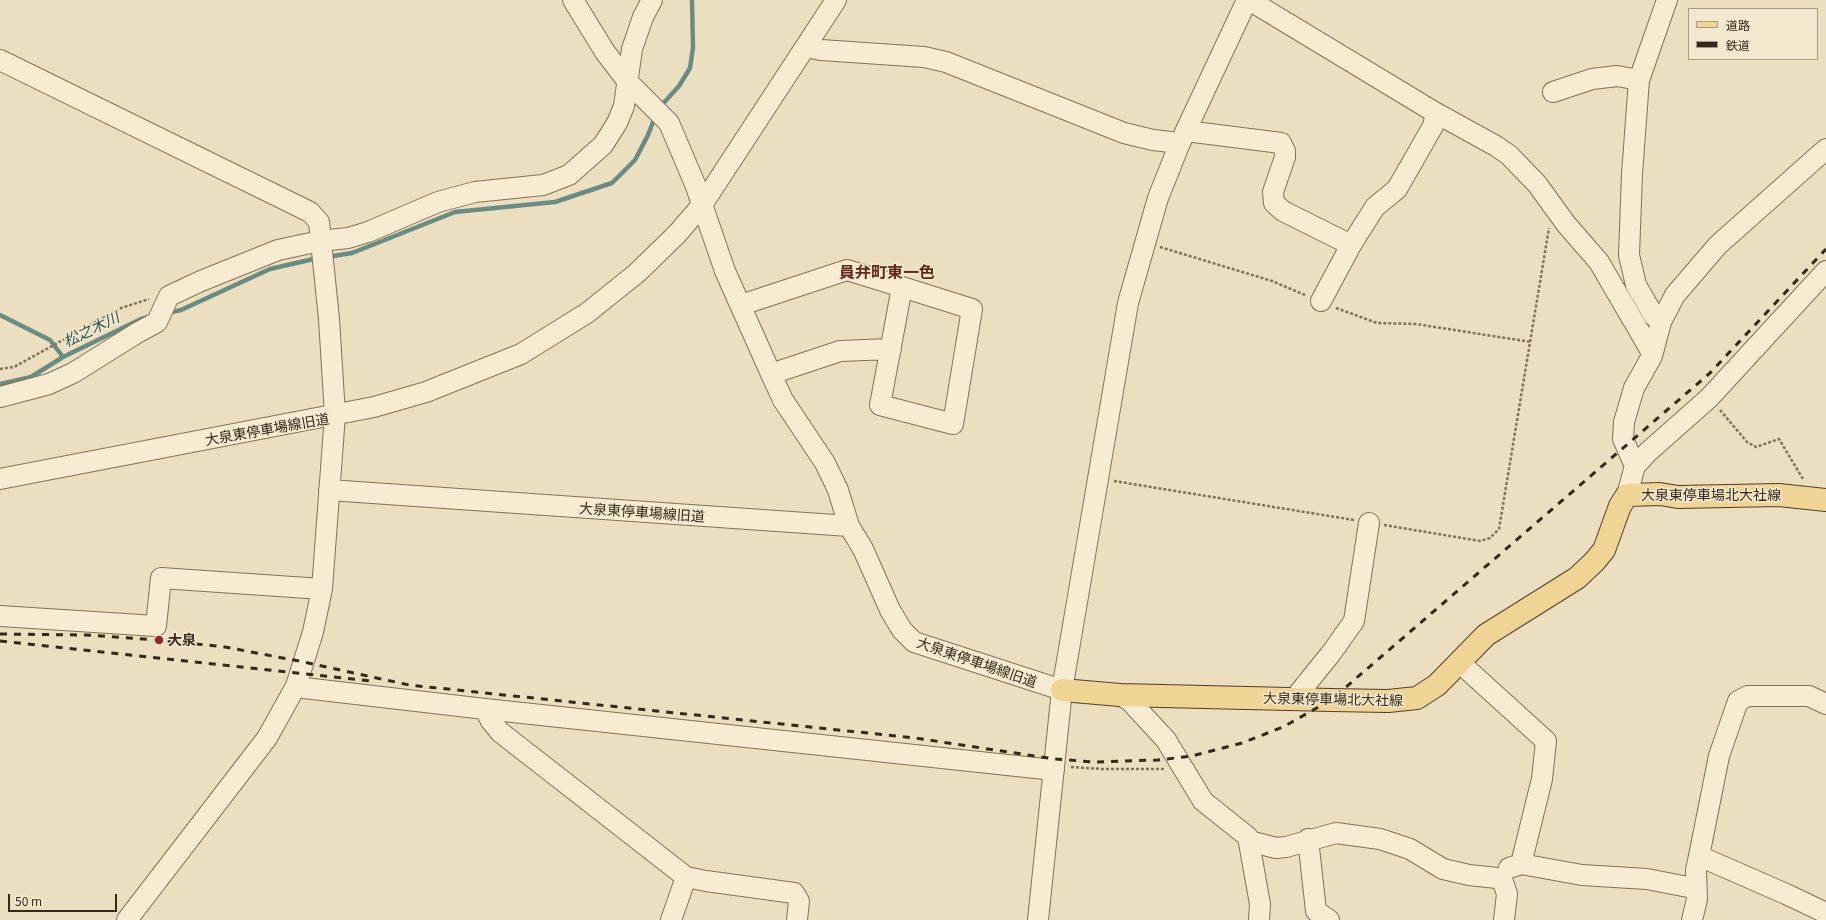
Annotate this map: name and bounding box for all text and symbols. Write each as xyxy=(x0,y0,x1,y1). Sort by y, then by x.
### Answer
legend xyxy=(1688,8,1818,60)
text: 道路 xyxy=(1726,16,1750,33)
text: 鉄道 xyxy=(1726,36,1750,53)
district label: 員弁町東一色 xyxy=(839,262,935,282)
water label: 松之木川 xyxy=(60,308,122,350)
street label: 大泉東停車場線旧道 xyxy=(203,410,331,448)
street label: 大泉東停車場北大社線 xyxy=(1641,487,1781,503)
street label: 大泉東停車場線旧道 xyxy=(579,499,705,525)
place label: 大泉 xyxy=(168,632,196,648)
marker: 大泉 xyxy=(153,634,165,646)
street label: 大泉東停車場線旧道 xyxy=(915,634,1039,690)
street label: 大泉東停車場北大社線 xyxy=(1263,689,1403,709)
scale bar xyxy=(10,886,119,912)
text: 50 m xyxy=(15,892,42,909)

